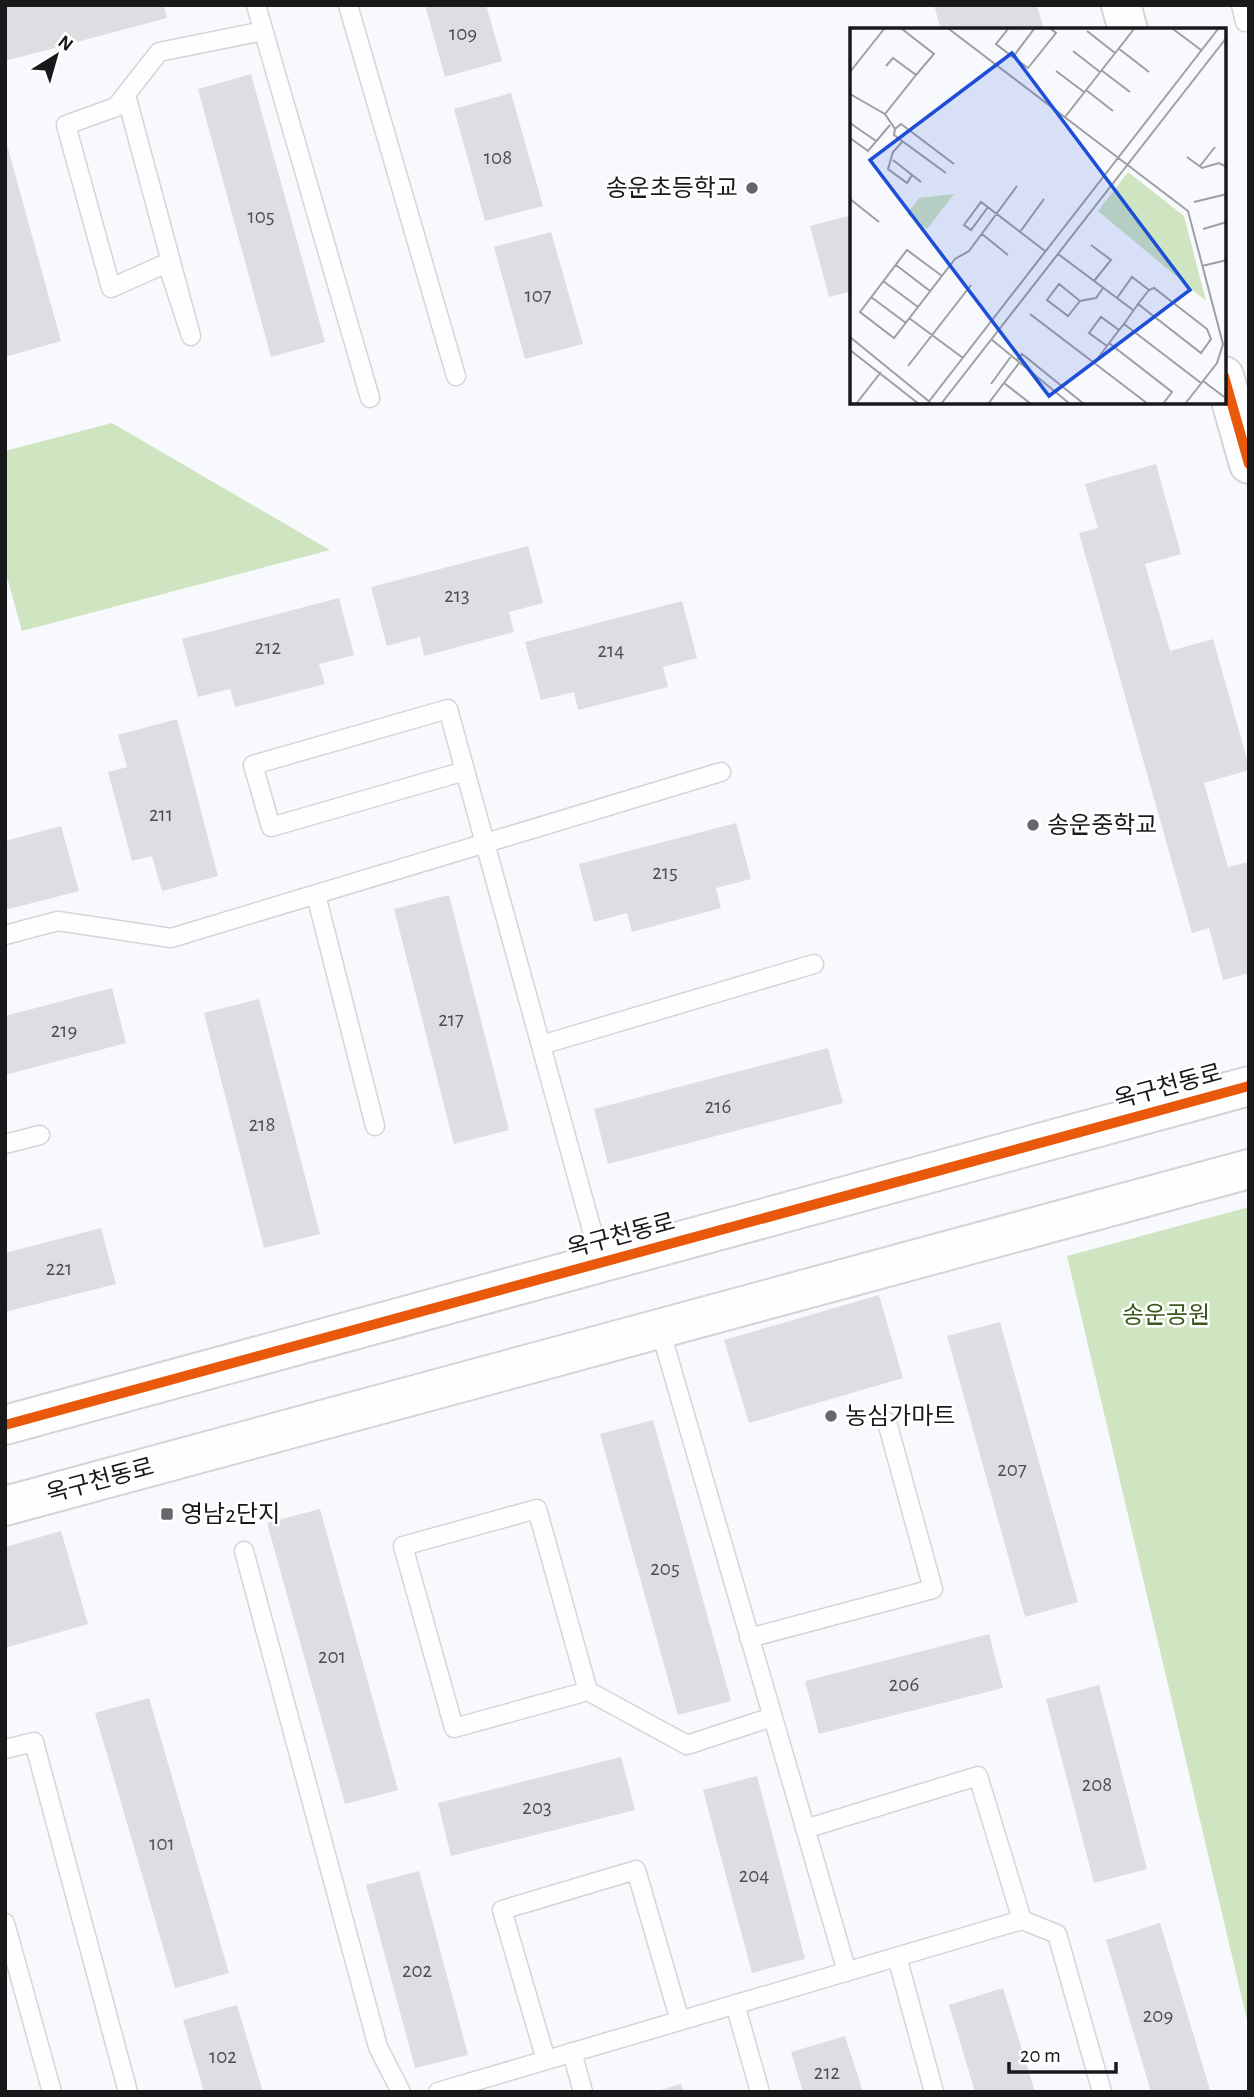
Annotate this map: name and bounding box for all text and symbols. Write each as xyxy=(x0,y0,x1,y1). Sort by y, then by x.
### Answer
north arrow xyxy=(21,21,91,91)
house number: 109 xyxy=(449,23,477,44)
inset map xyxy=(850,28,1226,404)
text: N xyxy=(54,32,76,55)
house number: 108 xyxy=(484,147,512,168)
place label: 송운초등학교 xyxy=(606,175,738,201)
marker: 송운초등학교 xyxy=(744,180,760,196)
house number: 105 xyxy=(247,206,275,227)
house number: 107 xyxy=(524,285,552,306)
house number: 213 xyxy=(444,585,470,606)
house number: 212 xyxy=(255,637,281,658)
house number: 214 xyxy=(598,640,624,661)
house number: 211 xyxy=(149,804,173,825)
place label: 송운중학교 xyxy=(1047,812,1157,838)
marker: 송운중학교 xyxy=(1025,817,1041,833)
house number: 215 xyxy=(652,862,678,883)
house number: 217 xyxy=(438,1009,464,1030)
house number: 219 xyxy=(51,1020,77,1041)
street label: 옥구천동로 xyxy=(1112,1060,1225,1113)
house number: 216 xyxy=(705,1096,731,1117)
house number: 218 xyxy=(249,1114,275,1135)
street label: 옥구천동로 xyxy=(565,1209,678,1262)
house number: 221 xyxy=(46,1258,72,1279)
park label: 송운공원 xyxy=(1122,1303,1210,1328)
place label: 농심가마트 xyxy=(845,1404,955,1429)
marker: 농심가마트 xyxy=(823,1408,839,1424)
street label: 옥구천동로 xyxy=(44,1454,157,1507)
house number: 207 xyxy=(997,1459,1027,1480)
place label: 영남2단지 xyxy=(181,1501,280,1527)
marker: 영남2단지 xyxy=(159,1506,175,1522)
house number: 205 xyxy=(650,1558,680,1579)
house number: 201 xyxy=(318,1646,346,1667)
house number: 206 xyxy=(889,1674,919,1695)
house number: 208 xyxy=(1082,1774,1112,1795)
house number: 203 xyxy=(522,1797,552,1818)
house number: 101 xyxy=(149,1833,175,1854)
house number: 204 xyxy=(739,1865,769,1886)
house number: 202 xyxy=(402,1960,432,1981)
house number: 209 xyxy=(1143,2005,1173,2026)
scale bar xyxy=(1009,2030,1116,2074)
text: 20 m xyxy=(1020,2045,1061,2066)
house number: 102 xyxy=(209,2046,237,2067)
house number: 212 xyxy=(814,2062,840,2083)

